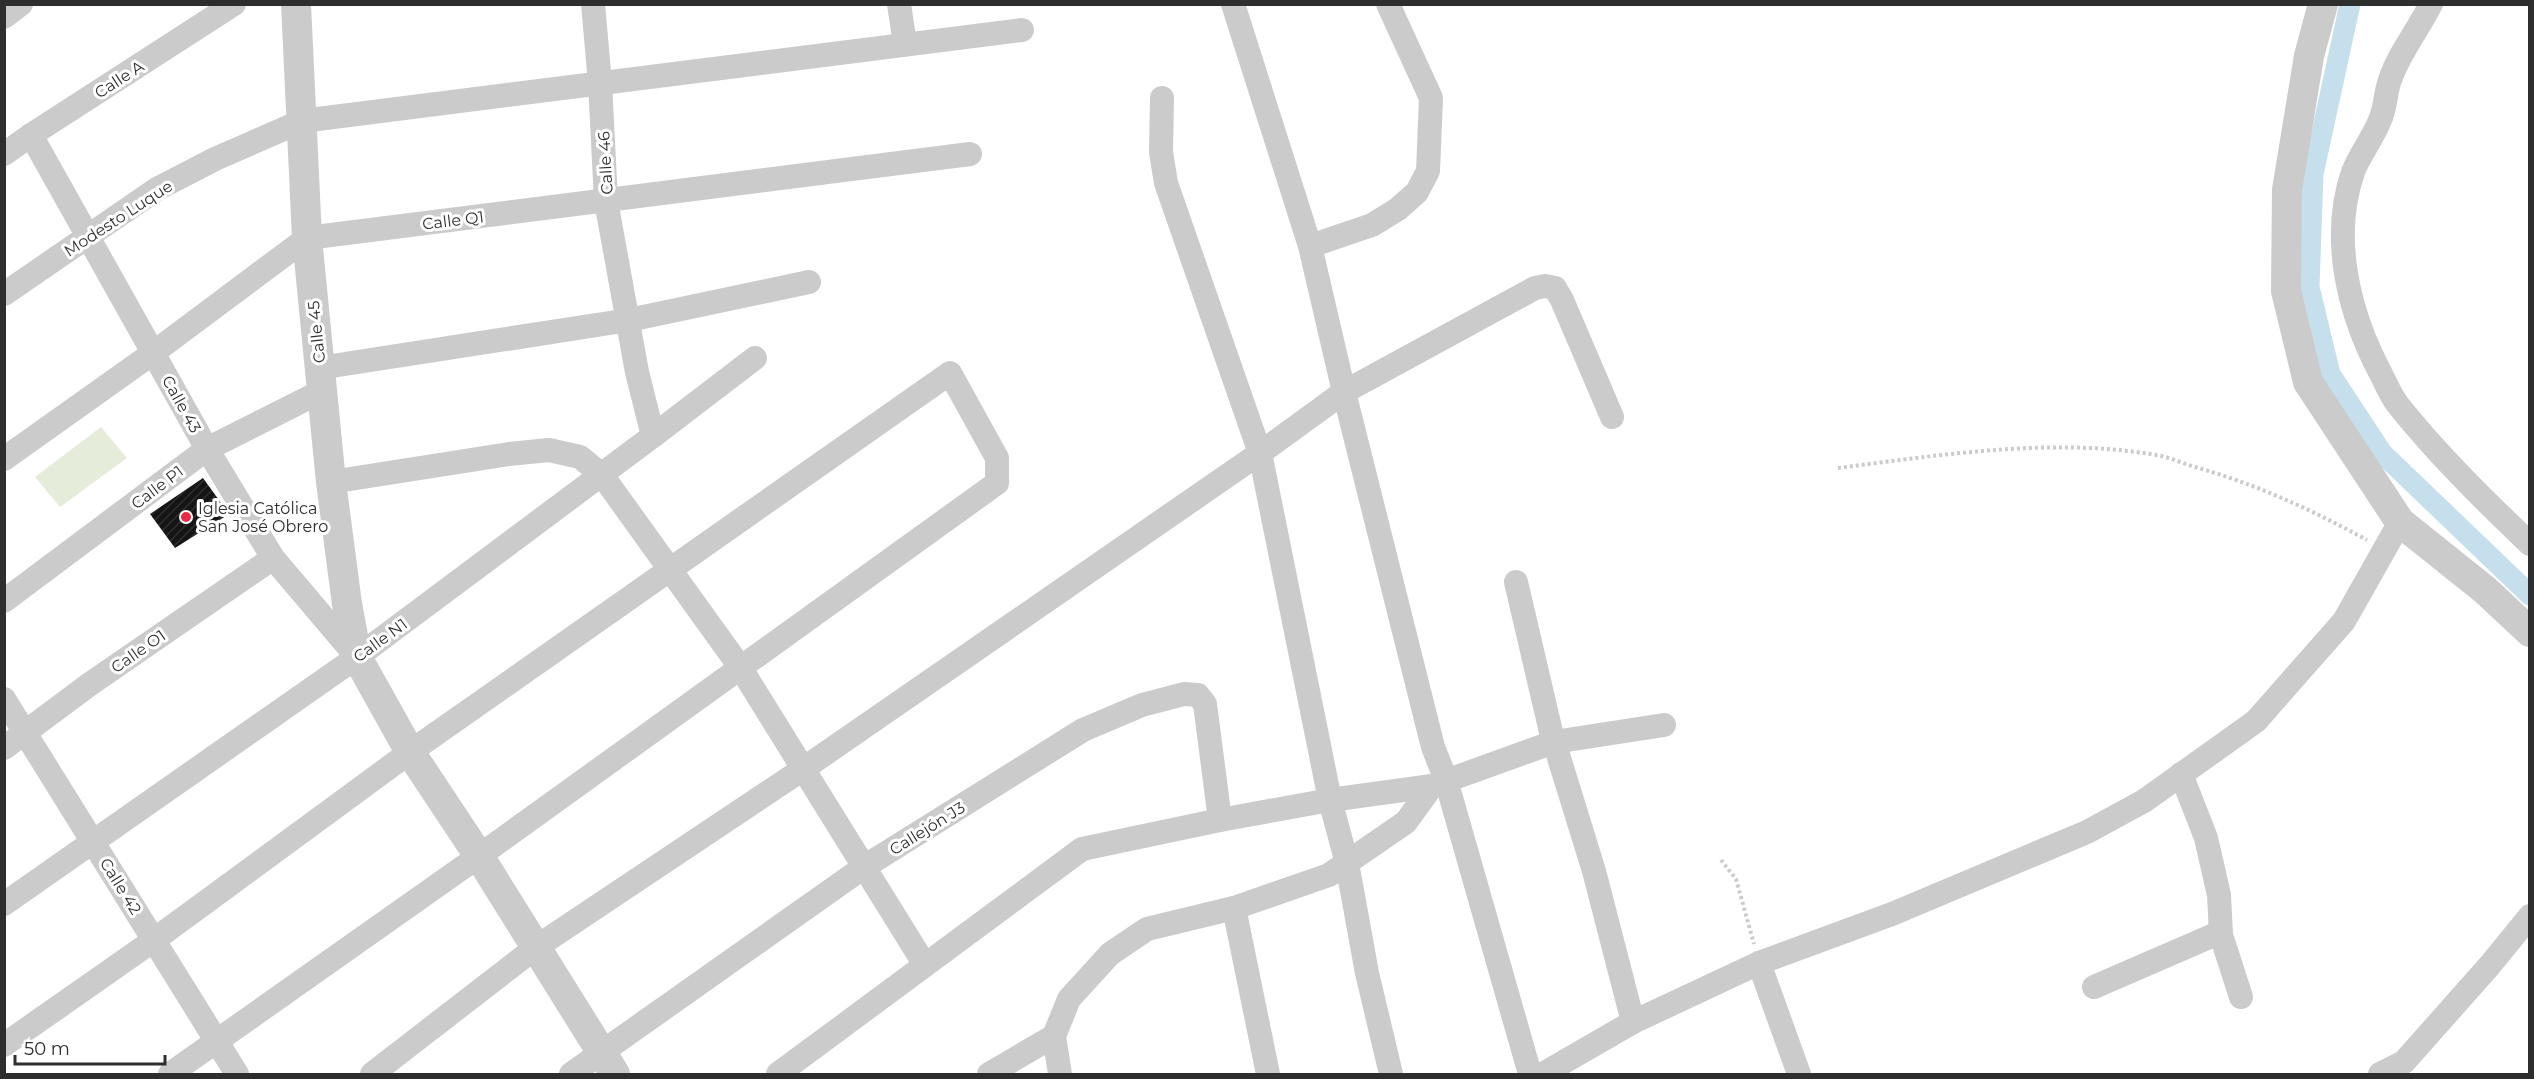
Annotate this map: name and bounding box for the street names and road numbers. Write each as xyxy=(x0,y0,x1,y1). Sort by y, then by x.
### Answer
street label: Calle A xyxy=(91,56,148,102)
street label: Calle 46 xyxy=(594,131,617,195)
street label: Modesto Luque xyxy=(61,176,176,261)
street label: Calle Q1 xyxy=(421,207,485,234)
street label: Calle 45 xyxy=(304,300,329,364)
street label: Calle 43 xyxy=(158,372,205,436)
street label: Calle P1 xyxy=(127,462,187,513)
street label: Calle N1 xyxy=(350,615,411,666)
street label: Calle O1 xyxy=(107,626,169,677)
street label: Callejón J3 xyxy=(886,798,968,859)
street label: Calle 42 xyxy=(96,855,145,918)

